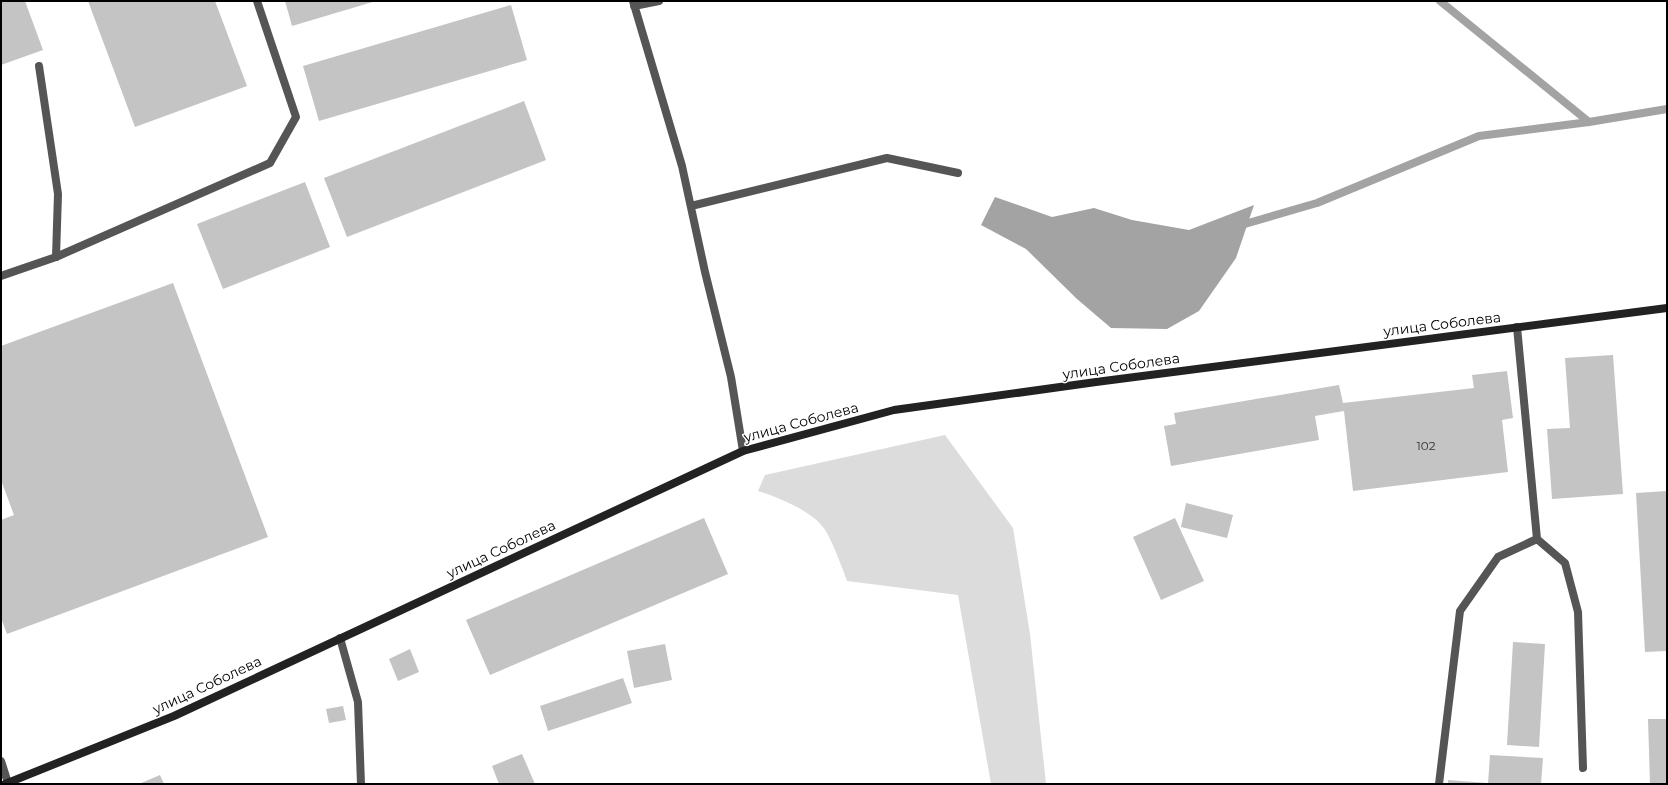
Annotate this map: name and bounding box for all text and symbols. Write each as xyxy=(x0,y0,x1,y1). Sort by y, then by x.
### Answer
street label: улица Соболева xyxy=(1381,308,1502,340)
street label: улица Соболева xyxy=(1060,349,1181,383)
street label: улица Соболева xyxy=(741,398,860,446)
house number: 102 xyxy=(1416,438,1436,453)
street label: улица Соболева xyxy=(443,516,558,583)
street label: улица Соболева xyxy=(149,652,264,719)

